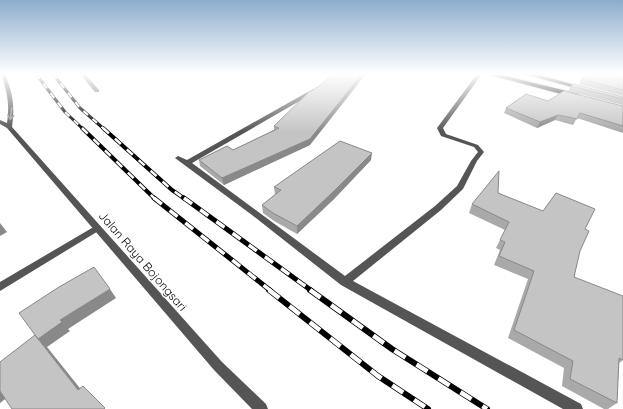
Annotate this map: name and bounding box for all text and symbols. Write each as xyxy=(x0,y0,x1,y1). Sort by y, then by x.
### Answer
one-way arrow xyxy=(7,107,15,120)
street label: Jalan Raya Bojongsari xyxy=(96,208,190,314)

